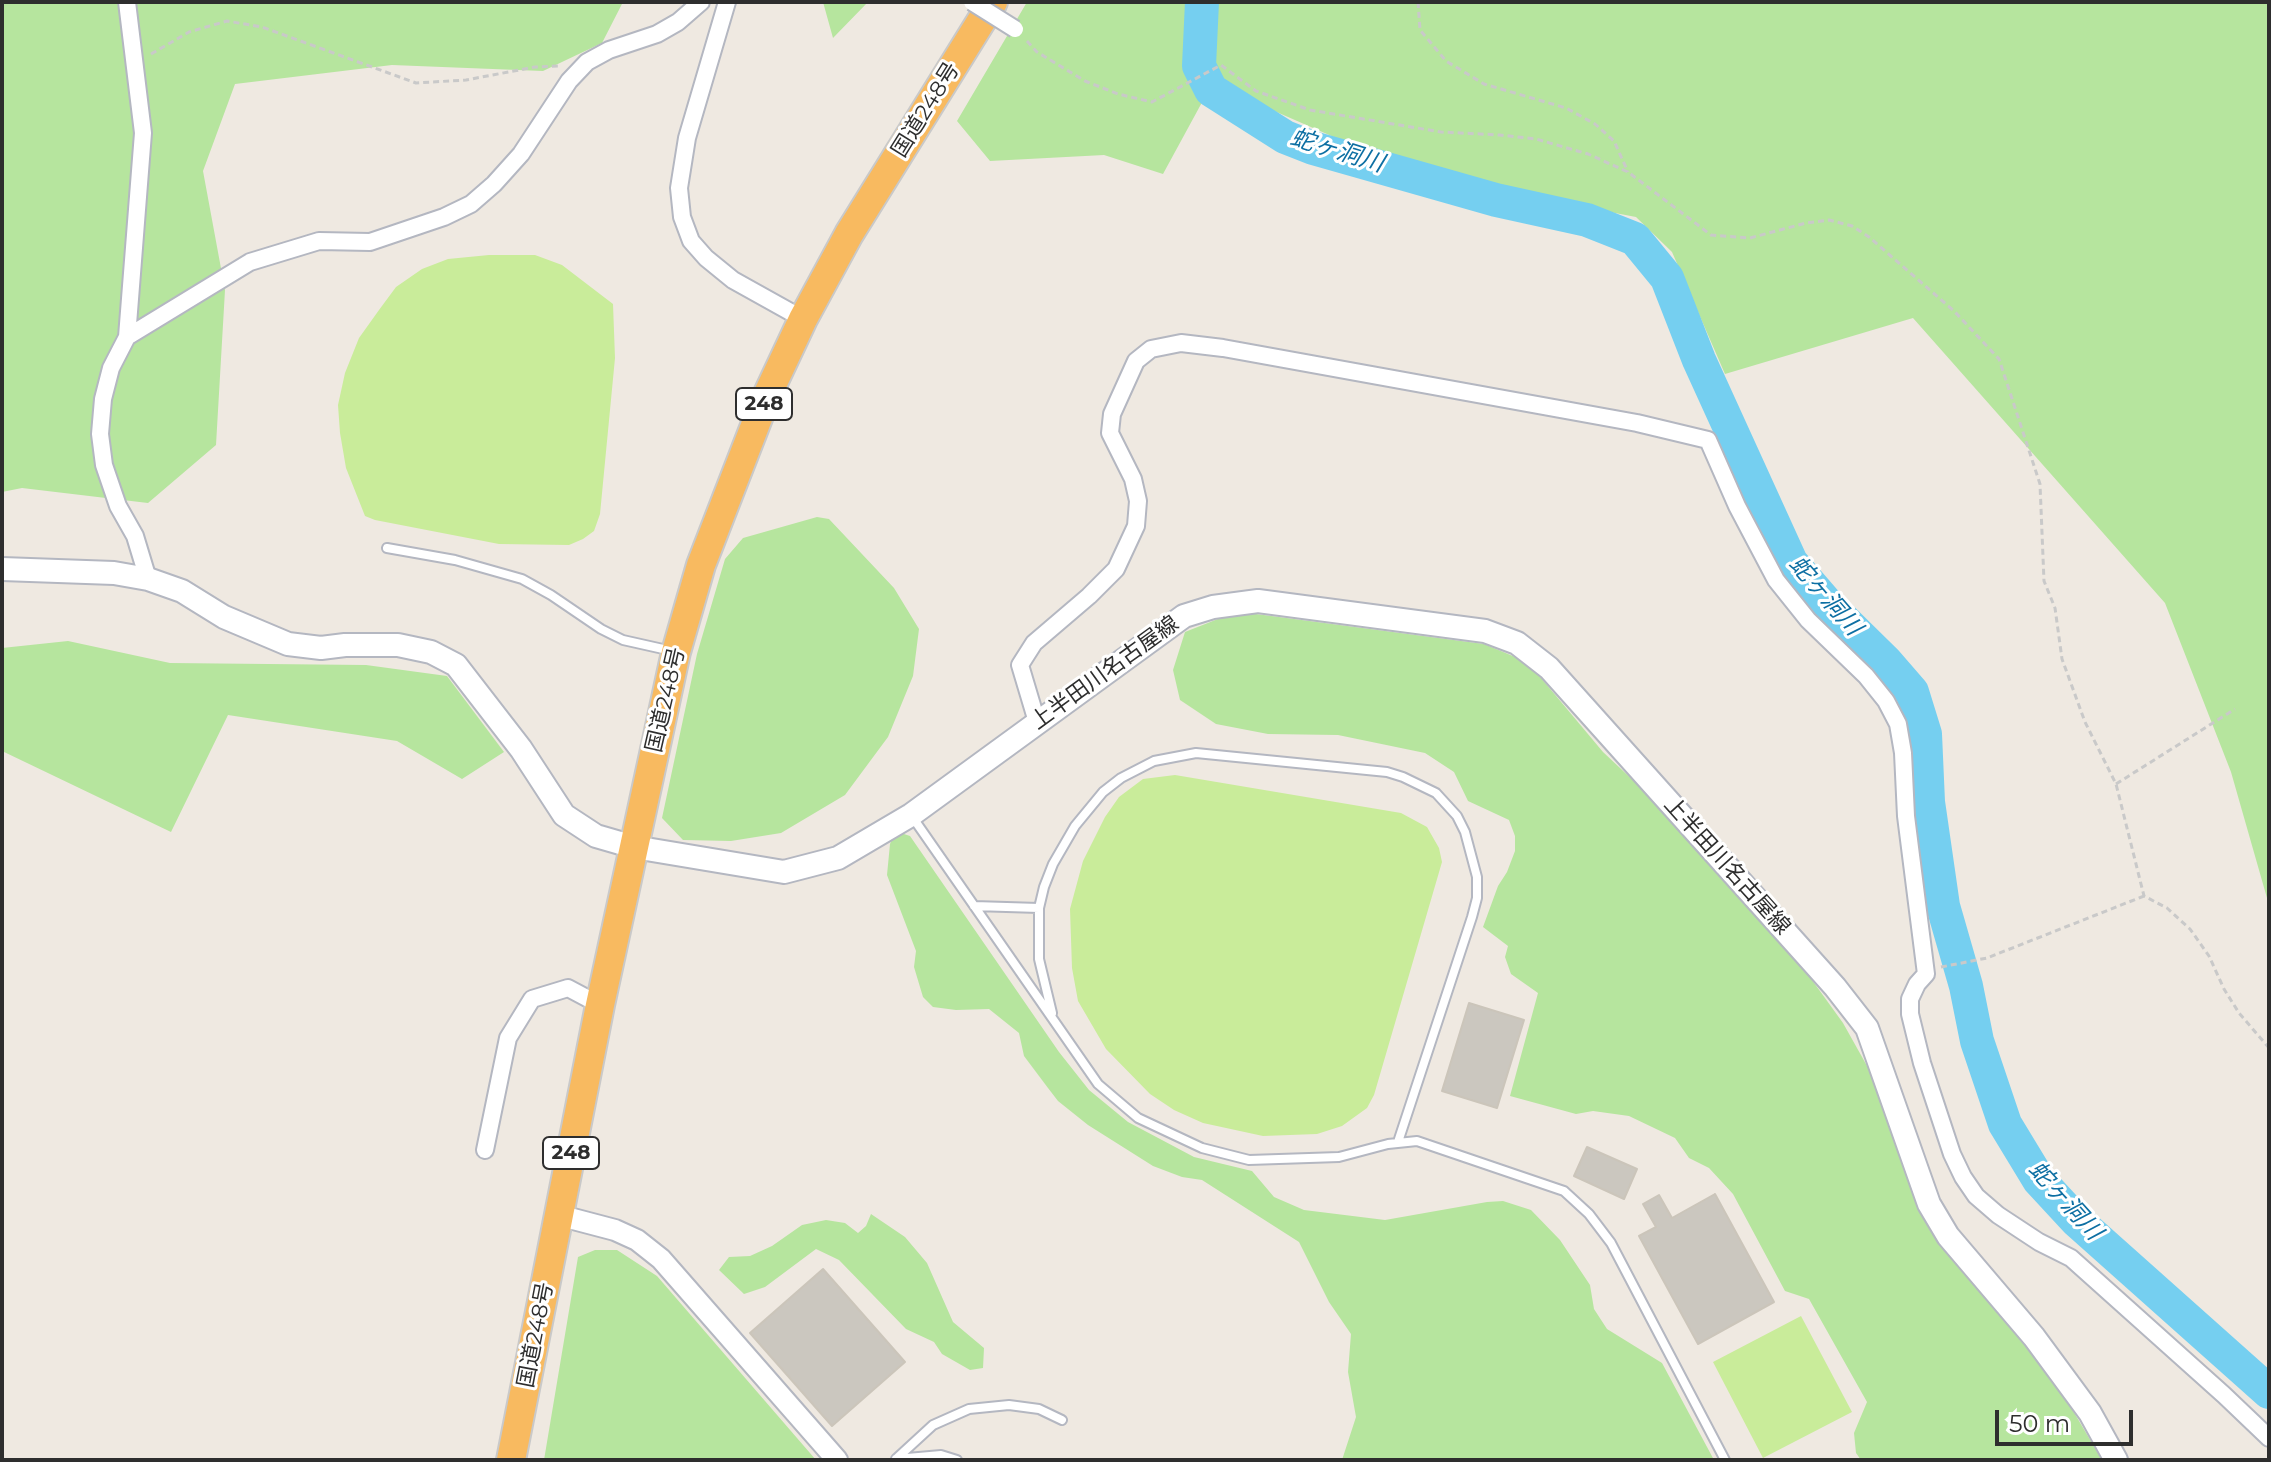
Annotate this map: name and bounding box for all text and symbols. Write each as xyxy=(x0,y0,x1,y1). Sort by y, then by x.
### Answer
street label: 国道248号 xyxy=(887,58,965,162)
water label: 蛇ヶ洞川 xyxy=(1287,123,1387,179)
road number: 248 xyxy=(736,388,792,420)
water label: 蛇ヶ洞川 xyxy=(1783,550,1867,642)
street label: 上半田川名古屋線 xyxy=(1026,611,1184,735)
street label: 国道248号 xyxy=(641,645,691,755)
street label: 上半田川名古屋線 xyxy=(1658,792,1796,940)
road number: 248 xyxy=(543,1137,599,1169)
water label: 蛇ヶ洞川 xyxy=(2022,1156,2108,1246)
street label: 国道248号 xyxy=(513,1280,559,1390)
scale bar xyxy=(1999,1394,2137,1444)
text: 50 m xyxy=(2009,1409,2070,1438)

